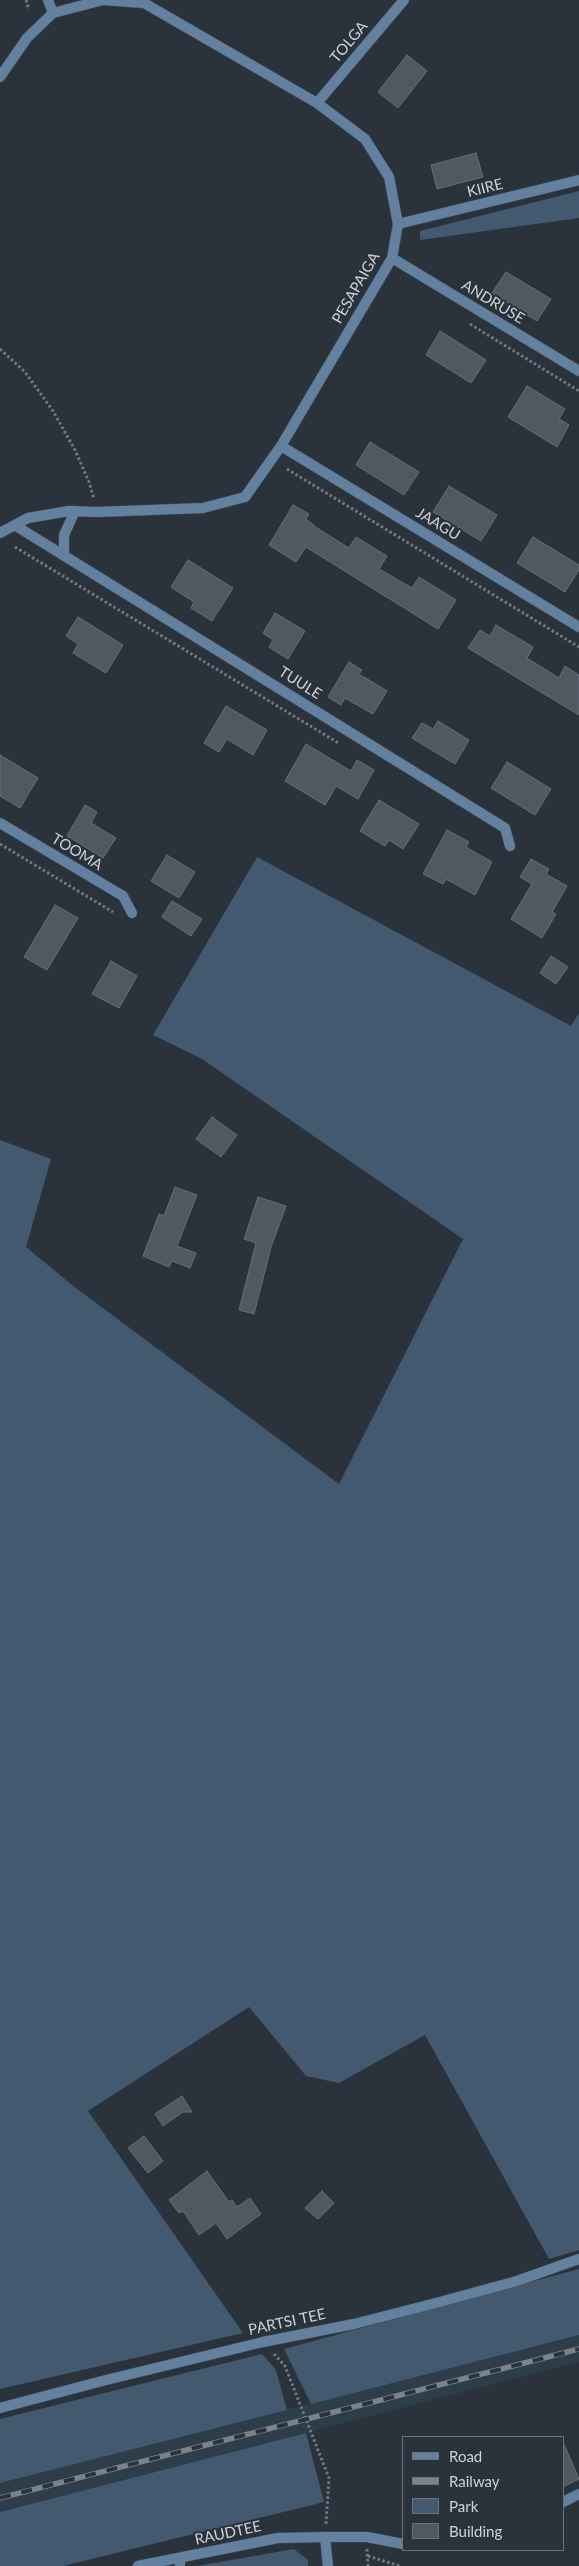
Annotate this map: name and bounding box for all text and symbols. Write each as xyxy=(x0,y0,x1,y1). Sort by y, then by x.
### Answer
street label: TOLGA xyxy=(326,18,372,66)
street label: KIIRE xyxy=(465,175,505,201)
street label: PESAPAIGA xyxy=(328,249,384,327)
street label: ANDRUSE xyxy=(458,276,528,328)
street label: JAAGU xyxy=(413,504,463,544)
street label: TUULE xyxy=(275,663,325,703)
street label: TOOMA xyxy=(48,830,106,874)
street label: PARTSI TEE xyxy=(247,2305,327,2339)
legend xyxy=(402,2436,564,2551)
text: Road xyxy=(449,2447,482,2465)
text: Railway xyxy=(449,2472,500,2490)
text: Park xyxy=(449,2497,478,2515)
street label: RAUDTEE xyxy=(193,2517,263,2549)
text: Building xyxy=(449,2522,502,2540)

